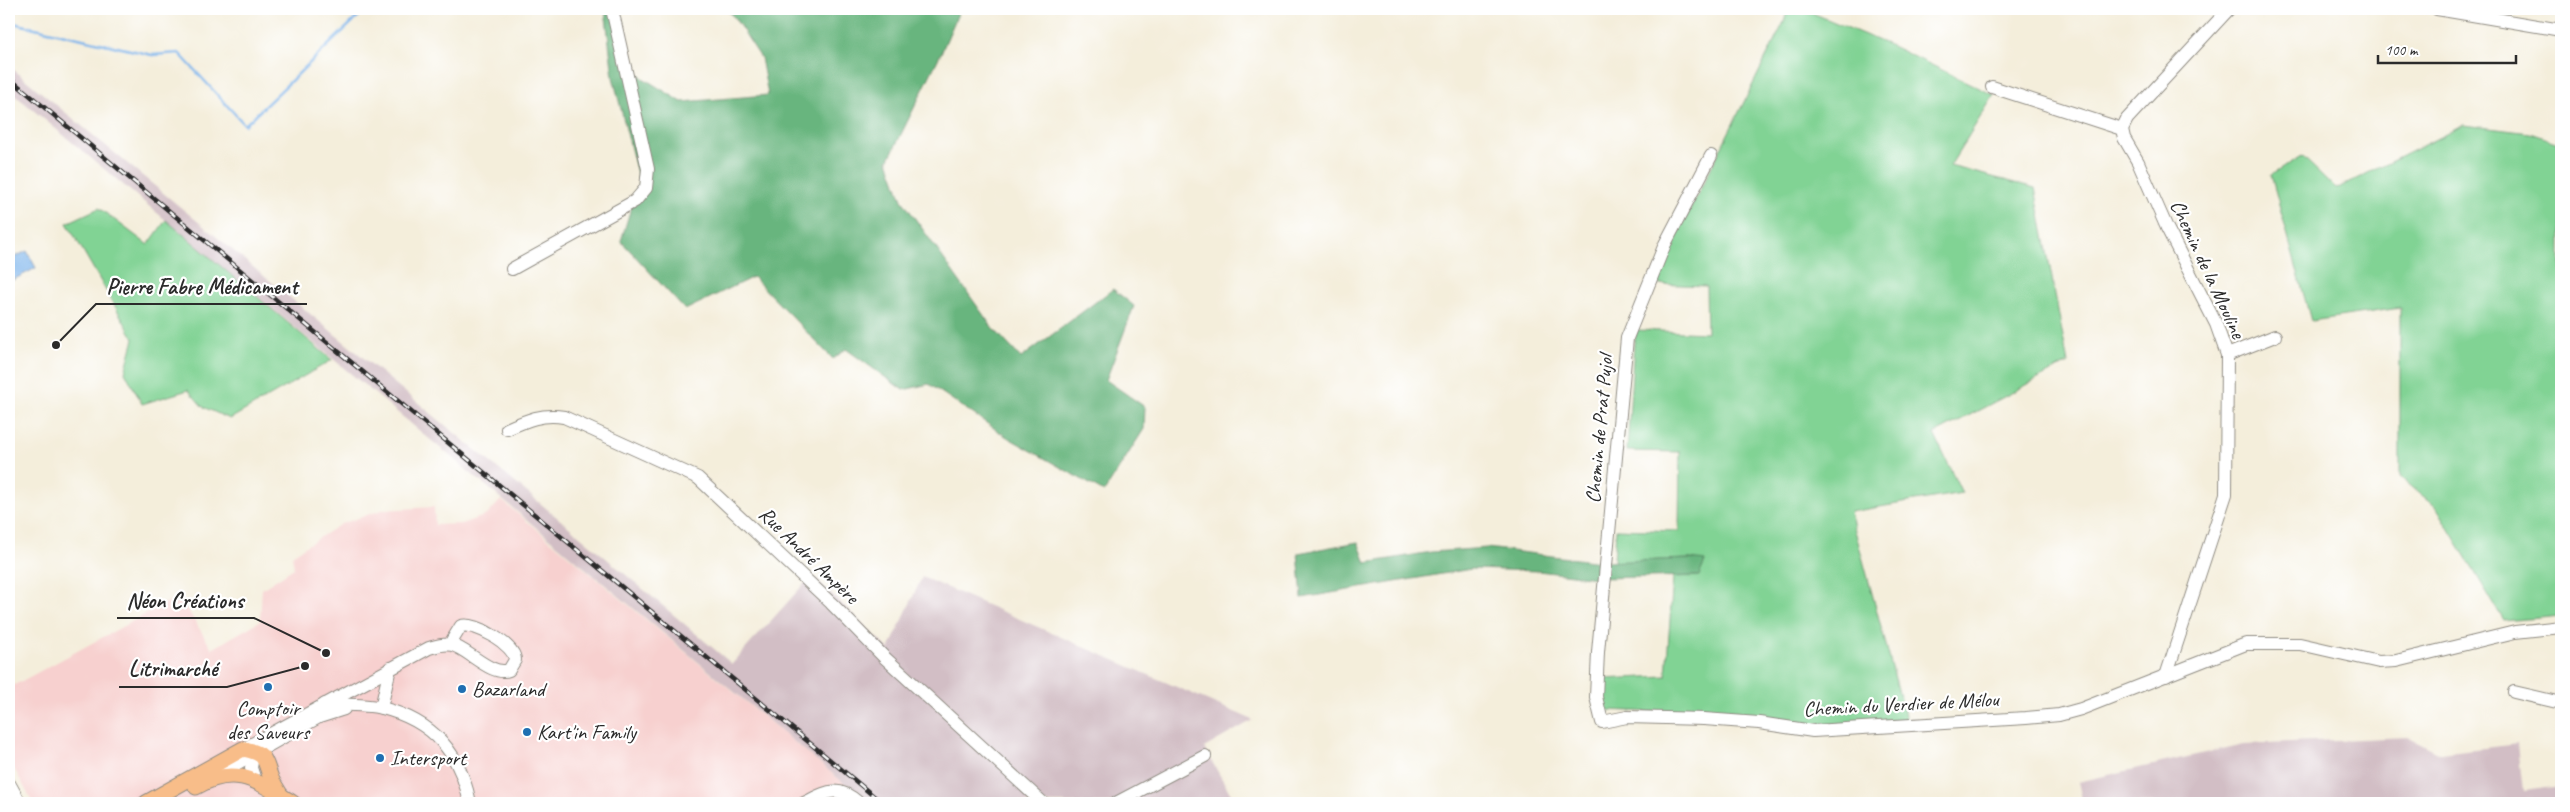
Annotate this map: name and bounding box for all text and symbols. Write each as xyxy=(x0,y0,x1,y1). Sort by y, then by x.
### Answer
scale bar xyxy=(2378,32,2515,64)
text: 100 m xyxy=(2385,41,2419,60)
street label: Chemin de la Mouline xyxy=(2165,196,2252,343)
callout: Pierre Fabre Médicament xyxy=(96,267,307,304)
text: Pierre Fabre Médicament xyxy=(107,273,300,301)
street label: Chemin de Prat Pujol xyxy=(1580,350,1619,504)
street label: Rue André Ampère xyxy=(753,501,866,611)
callout: Néon Créations xyxy=(117,581,254,618)
text: Néon Créations xyxy=(127,587,246,615)
callout: Litrimarché xyxy=(119,650,227,687)
text: Litrimarché xyxy=(129,655,221,683)
place label: Bazarland xyxy=(472,676,548,702)
marker: Comptoir des Saveurs xyxy=(262,681,274,693)
marker: Bazarland xyxy=(456,683,468,695)
street label: Chemin du Verdier de Mélou xyxy=(1803,686,2000,722)
place label: Comptoir des Saveurs xyxy=(227,695,311,745)
place label: Kart'in Family xyxy=(537,719,638,745)
marker: Kart'in Family xyxy=(521,726,533,738)
place label: Intersport xyxy=(390,745,468,771)
marker: Intersport xyxy=(374,752,386,764)

